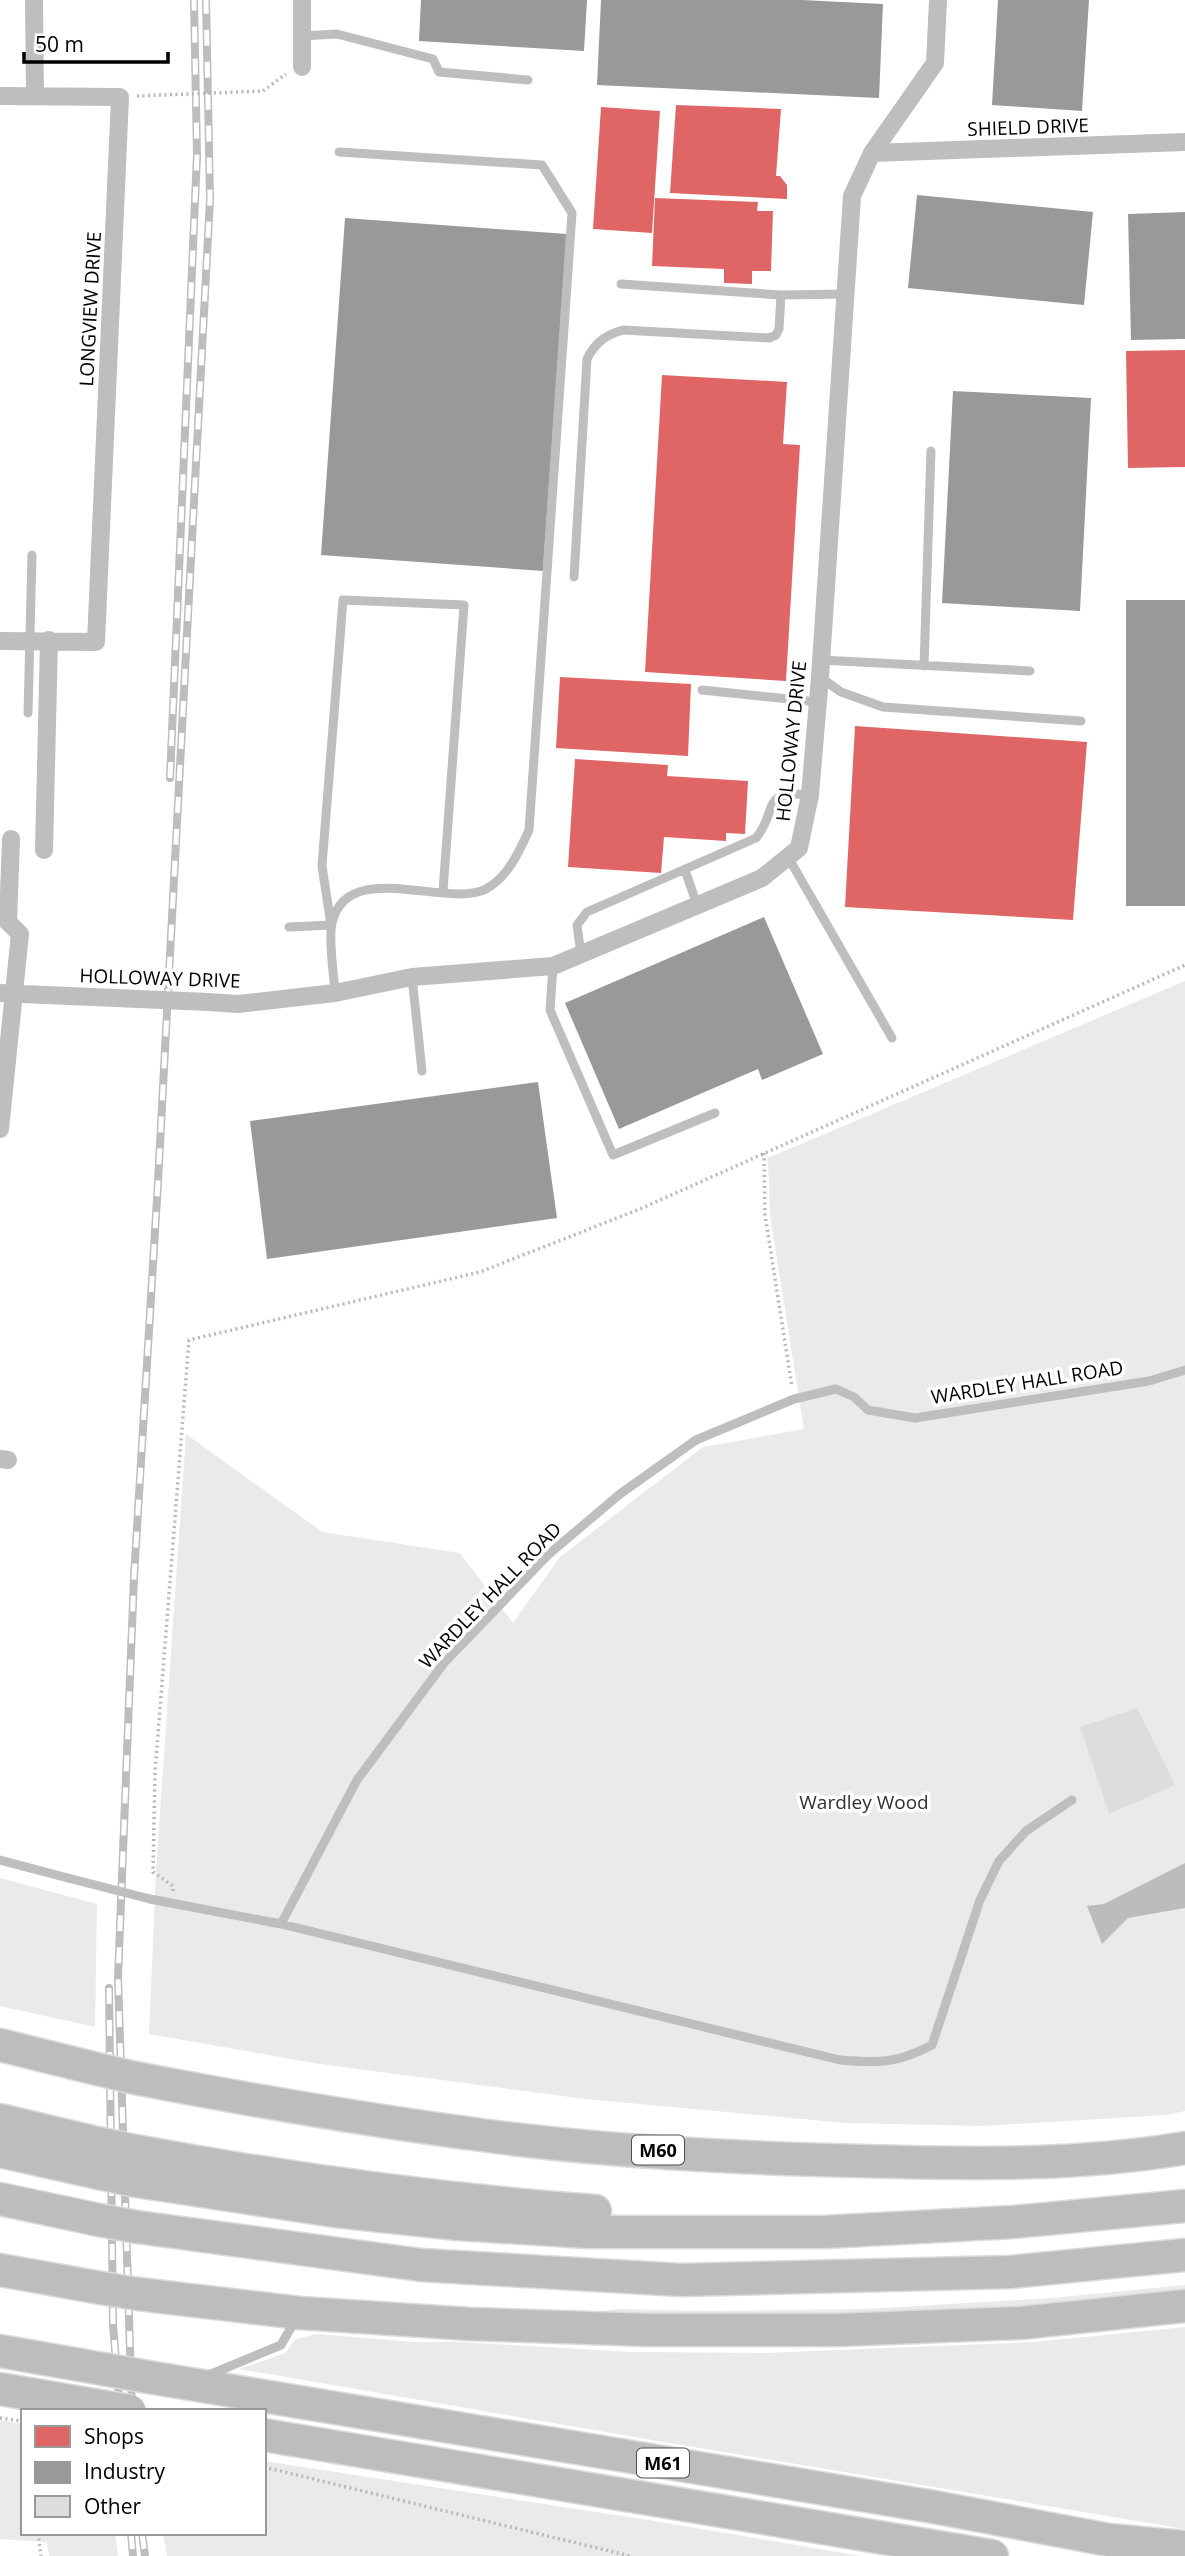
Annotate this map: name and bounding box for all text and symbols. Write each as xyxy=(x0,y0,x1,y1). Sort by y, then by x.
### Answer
scale bar xyxy=(24,21,168,65)
text: 50 m xyxy=(35,30,84,58)
street label: SHIELD DRIVE xyxy=(967,112,1089,142)
street label: LONGVIEW DRIVE xyxy=(73,231,107,387)
street label: HOLLOWAY DRIVE xyxy=(770,659,812,823)
street label: HOLLOWAY DRIVE xyxy=(79,962,241,994)
street label: WARDLEY HALL ROAD xyxy=(929,1354,1125,1410)
street label: WARDLEY HALL ROAD xyxy=(413,1516,567,1674)
park label: Wardley Wood xyxy=(799,1789,929,1815)
road number: M60 xyxy=(632,2136,684,2164)
legend xyxy=(21,2409,266,2535)
text: Shops xyxy=(84,2422,144,2450)
road number: M61 xyxy=(637,2448,689,2477)
text: Industry xyxy=(84,2457,166,2485)
text: Other xyxy=(84,2492,141,2520)

